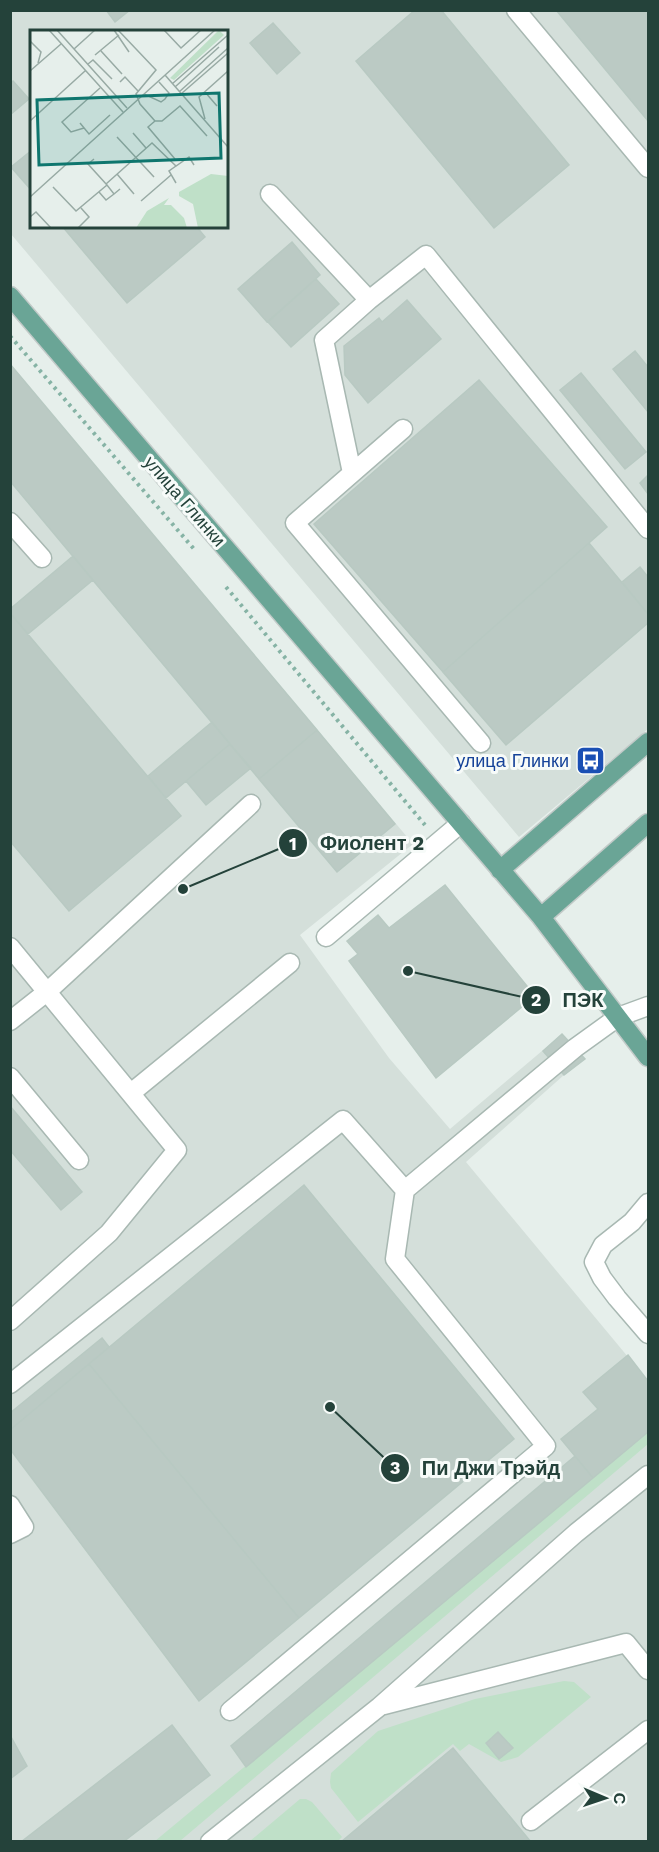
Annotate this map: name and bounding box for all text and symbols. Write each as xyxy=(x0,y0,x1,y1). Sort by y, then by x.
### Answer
inset map xyxy=(30,30,228,228)
street label: улица Глинки xyxy=(140,452,230,550)
bus stop icon: улица Глинки xyxy=(574,744,606,776)
place label: улица Глинки xyxy=(456,750,569,771)
callout: Фиолент 2 xyxy=(278,824,437,862)
text: Фиолент 2 xyxy=(320,831,424,855)
text: 1 xyxy=(289,833,297,854)
callout: ПЭК xyxy=(521,981,616,1019)
text: ПЭК xyxy=(563,988,604,1012)
text: 2 xyxy=(531,989,541,1010)
callout: Пи Джи Трэйд xyxy=(380,1449,572,1487)
text: Пи Джи Трэйд xyxy=(422,1456,560,1480)
text: 3 xyxy=(390,1457,400,1478)
north arrow xyxy=(575,1768,635,1828)
text: С xyxy=(610,1792,629,1805)

